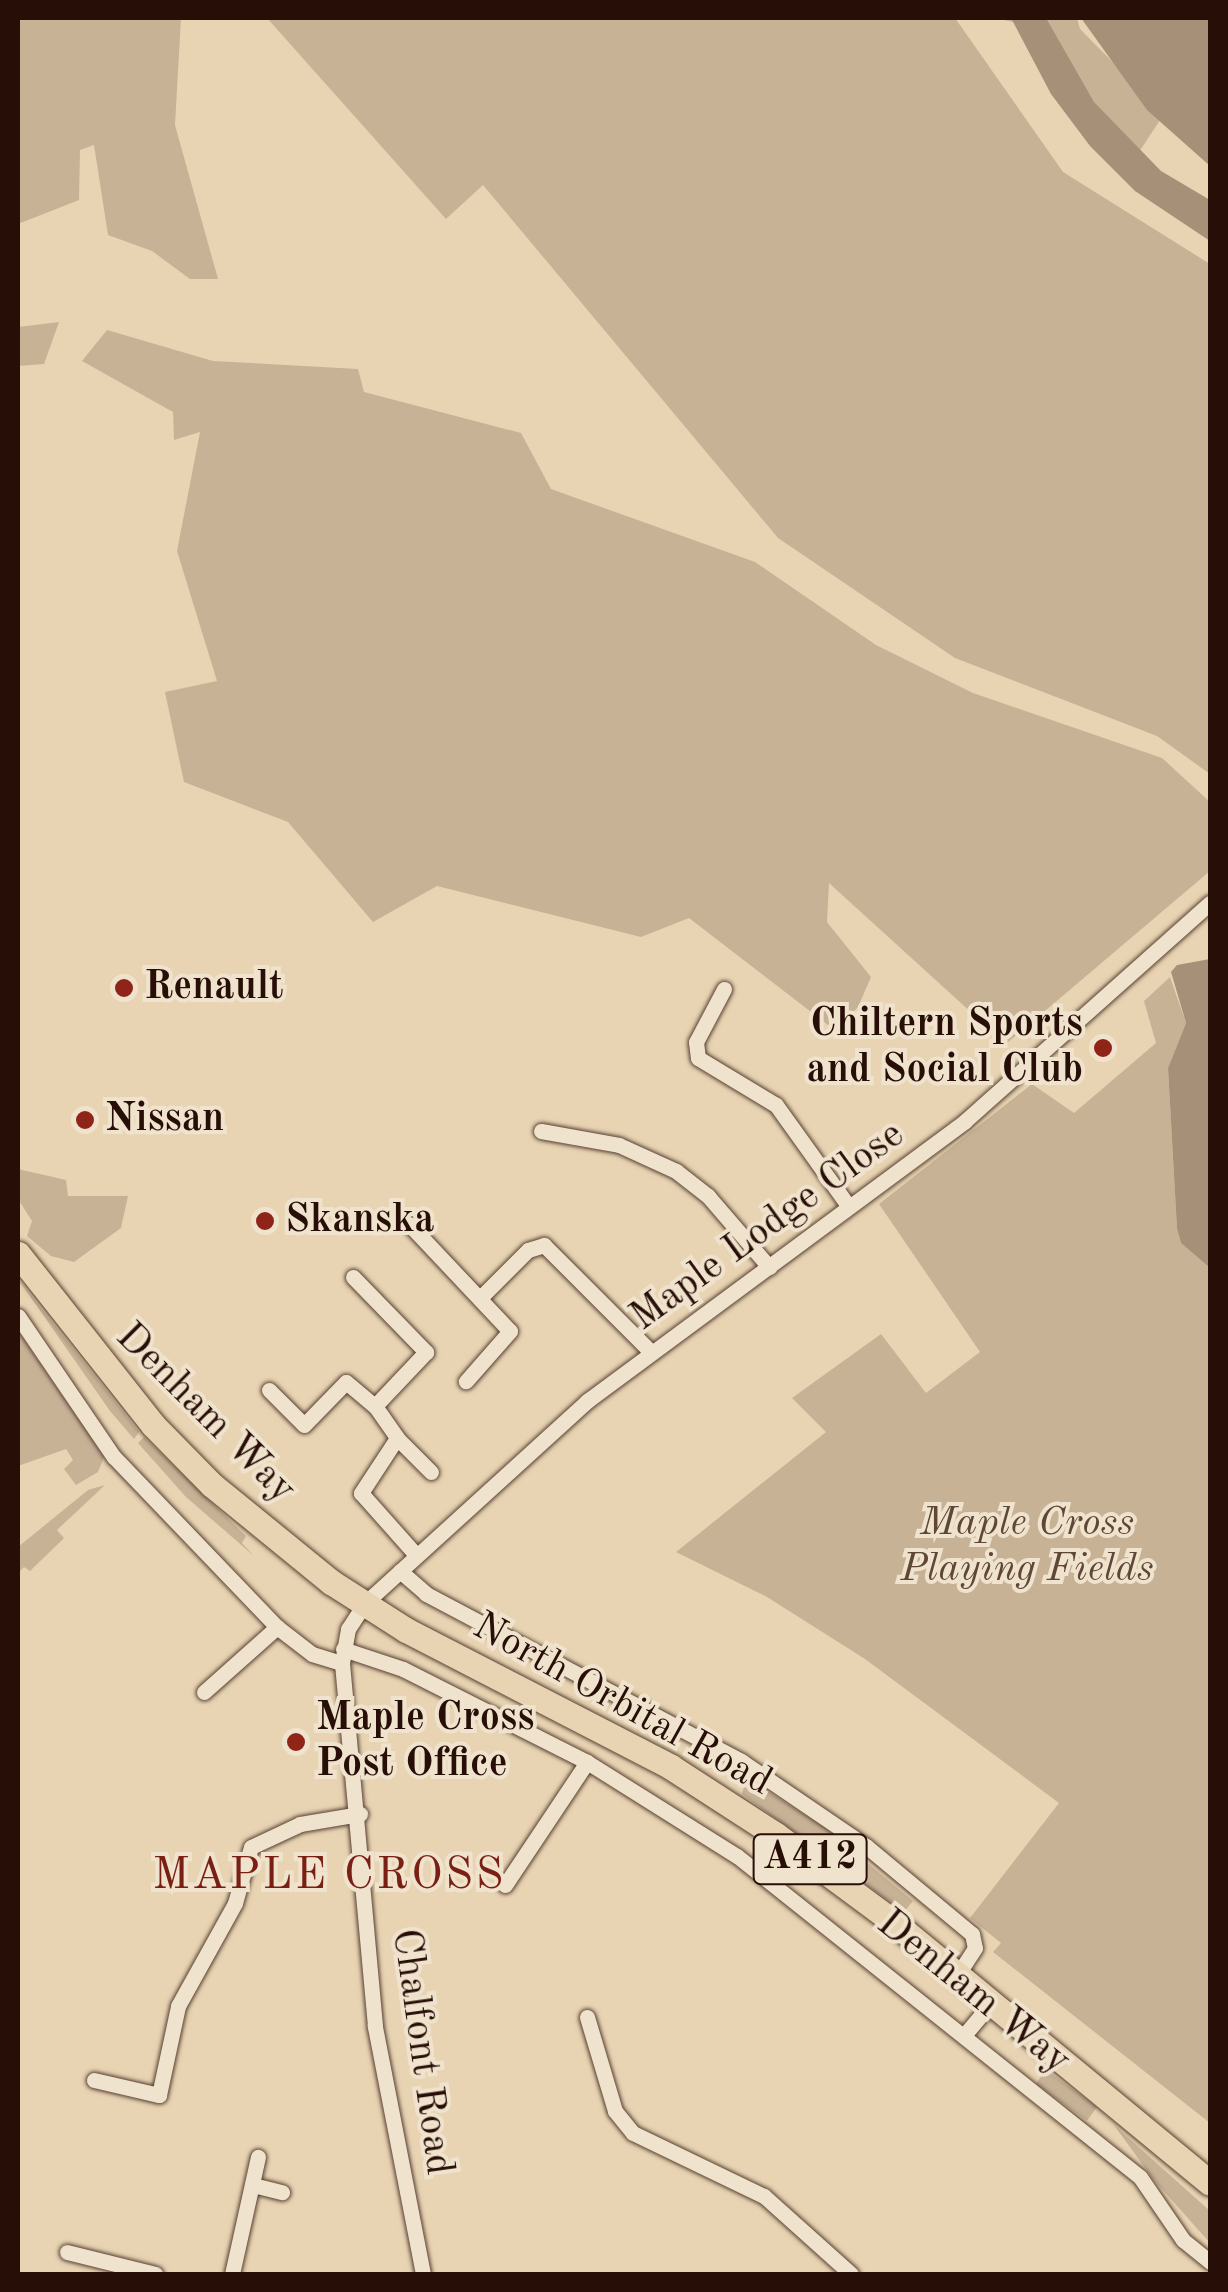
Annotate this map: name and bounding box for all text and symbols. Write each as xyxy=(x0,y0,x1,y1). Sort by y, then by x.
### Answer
place label: Renault xyxy=(144,964,284,1012)
marker: Renault xyxy=(113,977,135,999)
place label: Chiltern Sports and Social Club xyxy=(807,1001,1083,1095)
marker: Chiltern Sports and Social Club xyxy=(1092,1037,1114,1059)
place label: Nissan xyxy=(105,1096,224,1144)
marker: Nissan xyxy=(74,1109,96,1131)
street label: Maple Lodge Close xyxy=(622,1112,914,1342)
place label: Skanska xyxy=(285,1197,435,1245)
marker: Skanska xyxy=(254,1210,276,1232)
street label: Denham Way xyxy=(105,1314,305,1514)
park label: Maple Cross Playing Fields xyxy=(901,1500,1153,1594)
street label: North Orbital Road xyxy=(464,1603,780,1807)
place label: Maple Cross Post Office xyxy=(316,1695,534,1789)
marker: Maple Cross Post Office xyxy=(285,1731,307,1753)
road number: A412 xyxy=(752,1826,868,1892)
district label: MAPLE CROSS xyxy=(152,1850,506,1904)
street label: Denham Way xyxy=(866,1900,1080,2086)
street label: Chalfont Road xyxy=(380,1926,462,2178)

